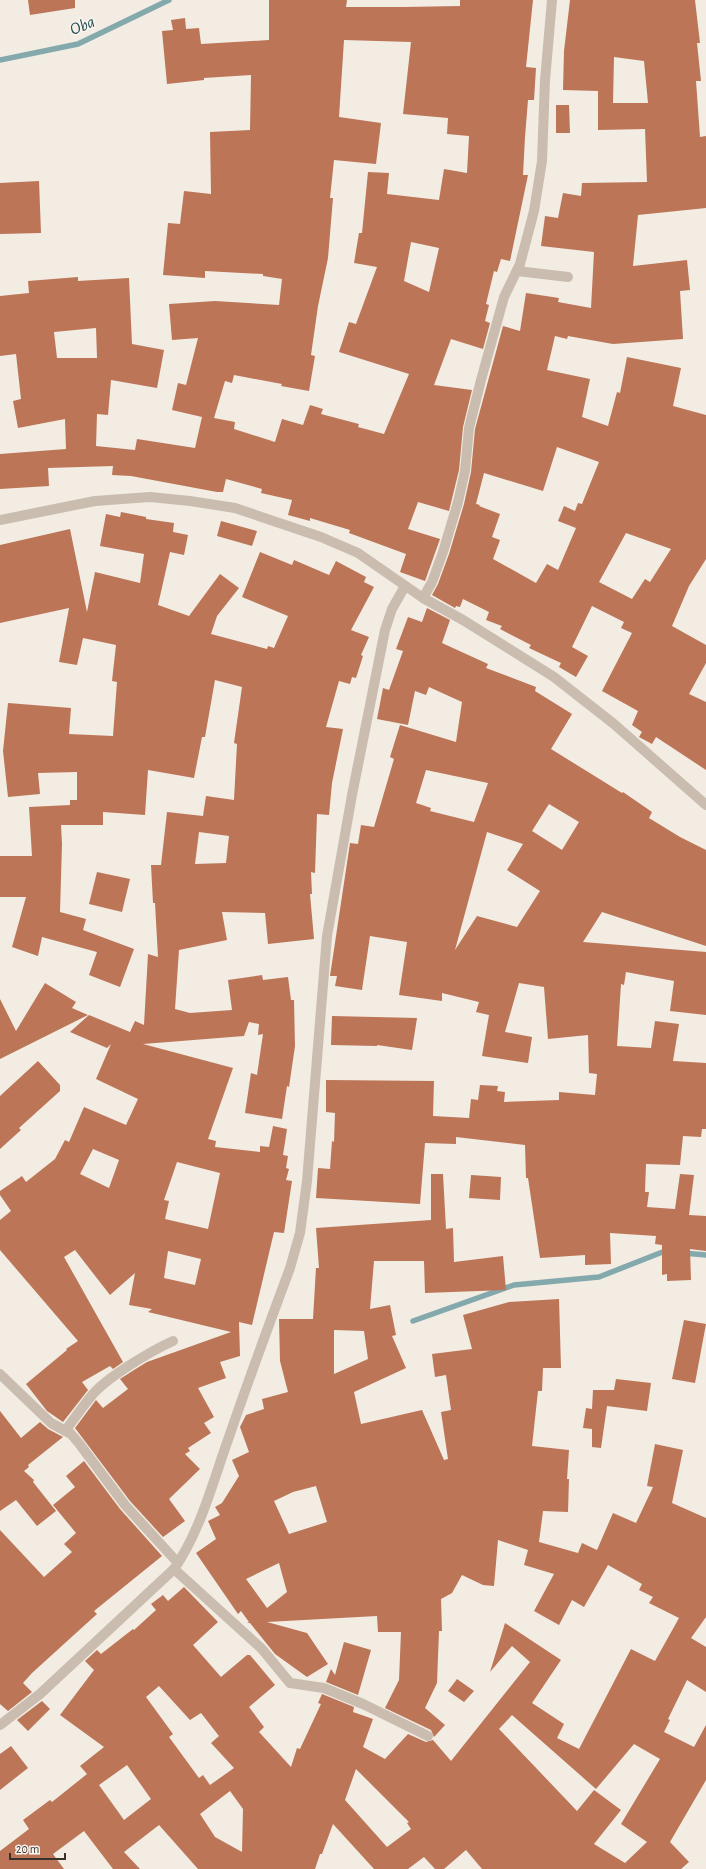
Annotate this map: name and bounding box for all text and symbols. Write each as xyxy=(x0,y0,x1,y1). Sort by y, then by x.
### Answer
water label: Oba xyxy=(67,13,97,38)
scale bar xyxy=(10,1835,65,1861)
text: 20 m xyxy=(16,1843,39,1855)

